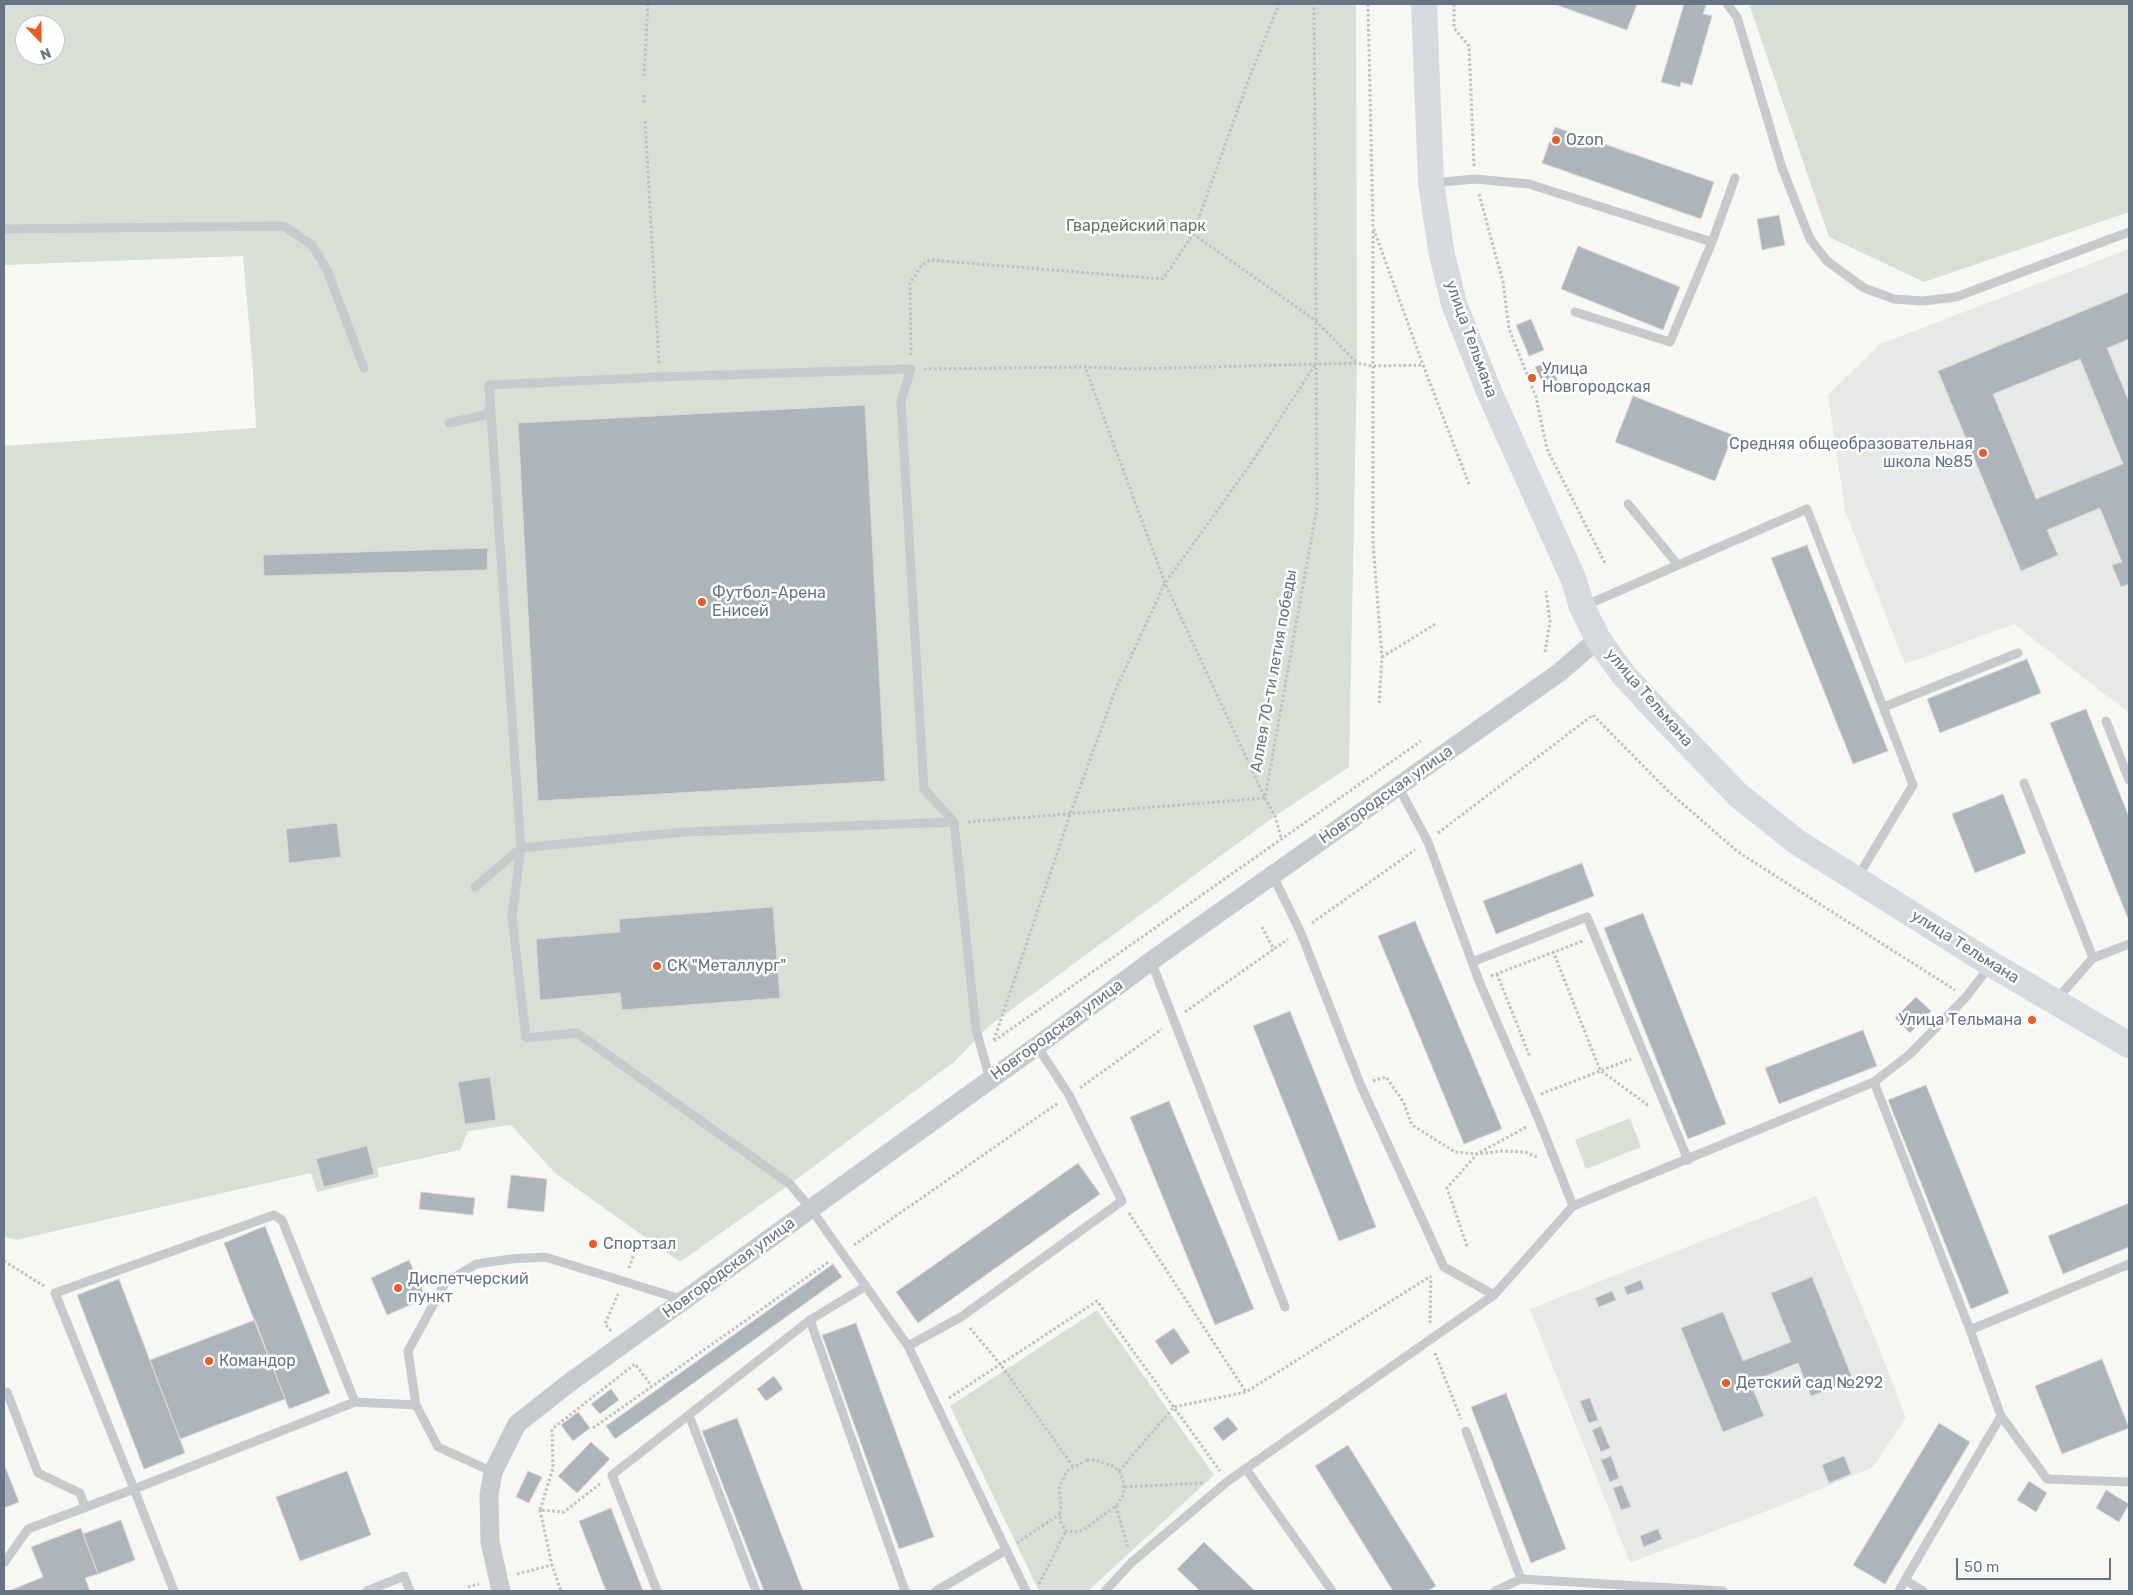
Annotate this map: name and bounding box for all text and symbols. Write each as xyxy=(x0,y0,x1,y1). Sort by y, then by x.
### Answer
north arrow xyxy=(15,15,65,65)
text: N xyxy=(38,44,53,63)
place label: Ozon xyxy=(1566,130,1604,150)
marker: Ozon xyxy=(1550,134,1562,146)
park label: Гвардейский парк xyxy=(1066,216,1206,236)
street label: улица Тельмана xyxy=(1441,278,1501,400)
place label: Улица Новгородская xyxy=(1542,359,1651,397)
marker: Улица Новгородская xyxy=(1526,372,1538,384)
place label: Средняя общеобразовательная школа №85 xyxy=(1729,434,1973,472)
marker: Средняя общеобразовательная школа №85 xyxy=(1977,447,1989,459)
street label: Аллея 70-ти летия победы xyxy=(1247,568,1301,774)
place label: Футбол-Арена Енисей xyxy=(712,583,826,621)
marker: Футбол-Арена Енисей xyxy=(696,596,708,608)
street label: улица Тельмана xyxy=(1601,645,1697,751)
street label: Новгородская улица xyxy=(1315,742,1457,848)
street label: улица Тельмана xyxy=(1907,906,2023,988)
place label: СК "Металлург" xyxy=(667,956,786,976)
marker: СК "Металлург" xyxy=(651,960,663,972)
street label: Новгородская улица xyxy=(987,976,1127,1084)
place label: Улица Тельмана xyxy=(1898,1010,2022,1030)
marker: Улица Тельмана xyxy=(2026,1014,2038,1026)
street label: Новгородская улица xyxy=(659,1214,799,1322)
place label: Спортзал xyxy=(603,1234,676,1254)
marker: Спортзал xyxy=(587,1238,599,1250)
place label: Диспетчерский пункт xyxy=(408,1269,529,1307)
marker: Диспетчерский пункт xyxy=(392,1282,404,1294)
place label: Командор xyxy=(219,1351,296,1371)
marker: Командор xyxy=(203,1355,215,1367)
place label: Детский сад №292 xyxy=(1736,1373,1883,1393)
marker: Детский сад №292 xyxy=(1720,1377,1732,1389)
scale bar xyxy=(1958,1548,2113,1580)
text: 50 m xyxy=(1964,1558,1999,1576)

